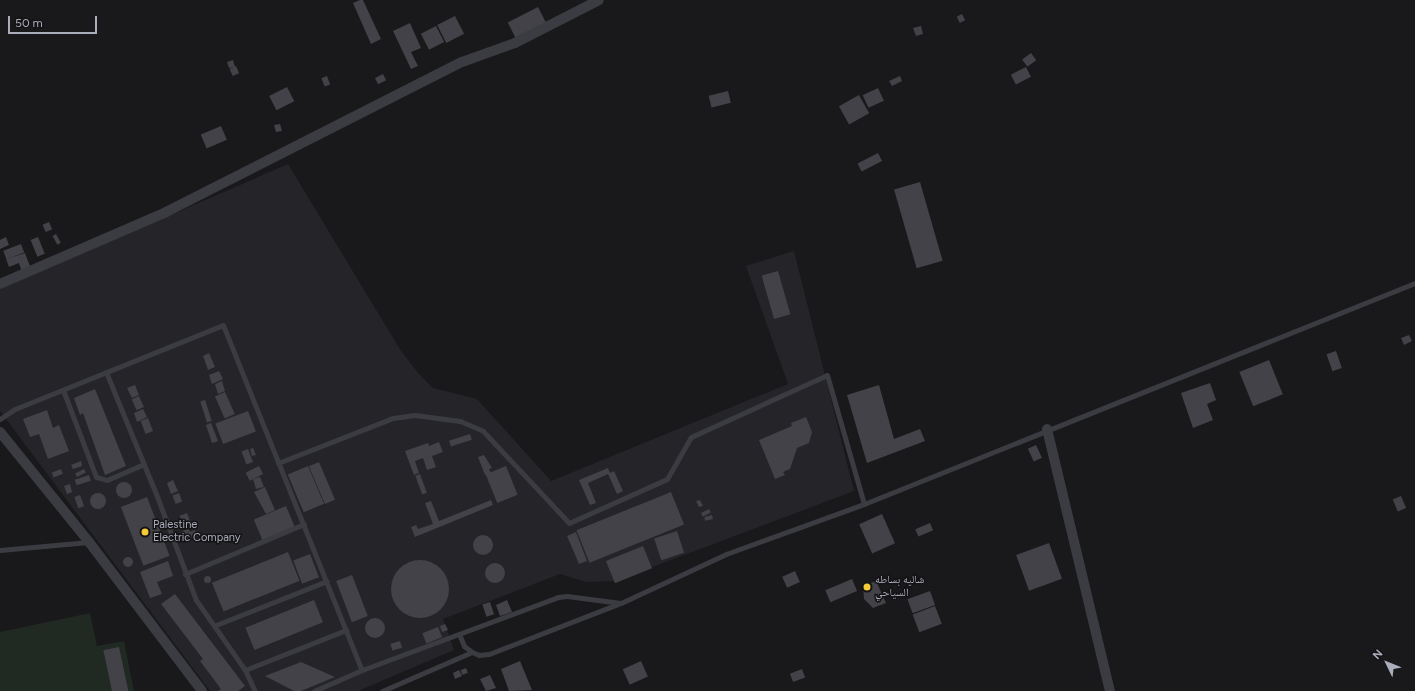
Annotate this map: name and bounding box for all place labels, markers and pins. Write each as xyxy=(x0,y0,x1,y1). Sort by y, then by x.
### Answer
place label: Palestine Electric Company xyxy=(153,519,241,545)
marker: Palestine Electric Company xyxy=(140,527,150,537)
place label: شاليه بساطه السياحي xyxy=(875,574,924,600)
marker: شاليه بساطه السياحي xyxy=(862,582,872,592)

